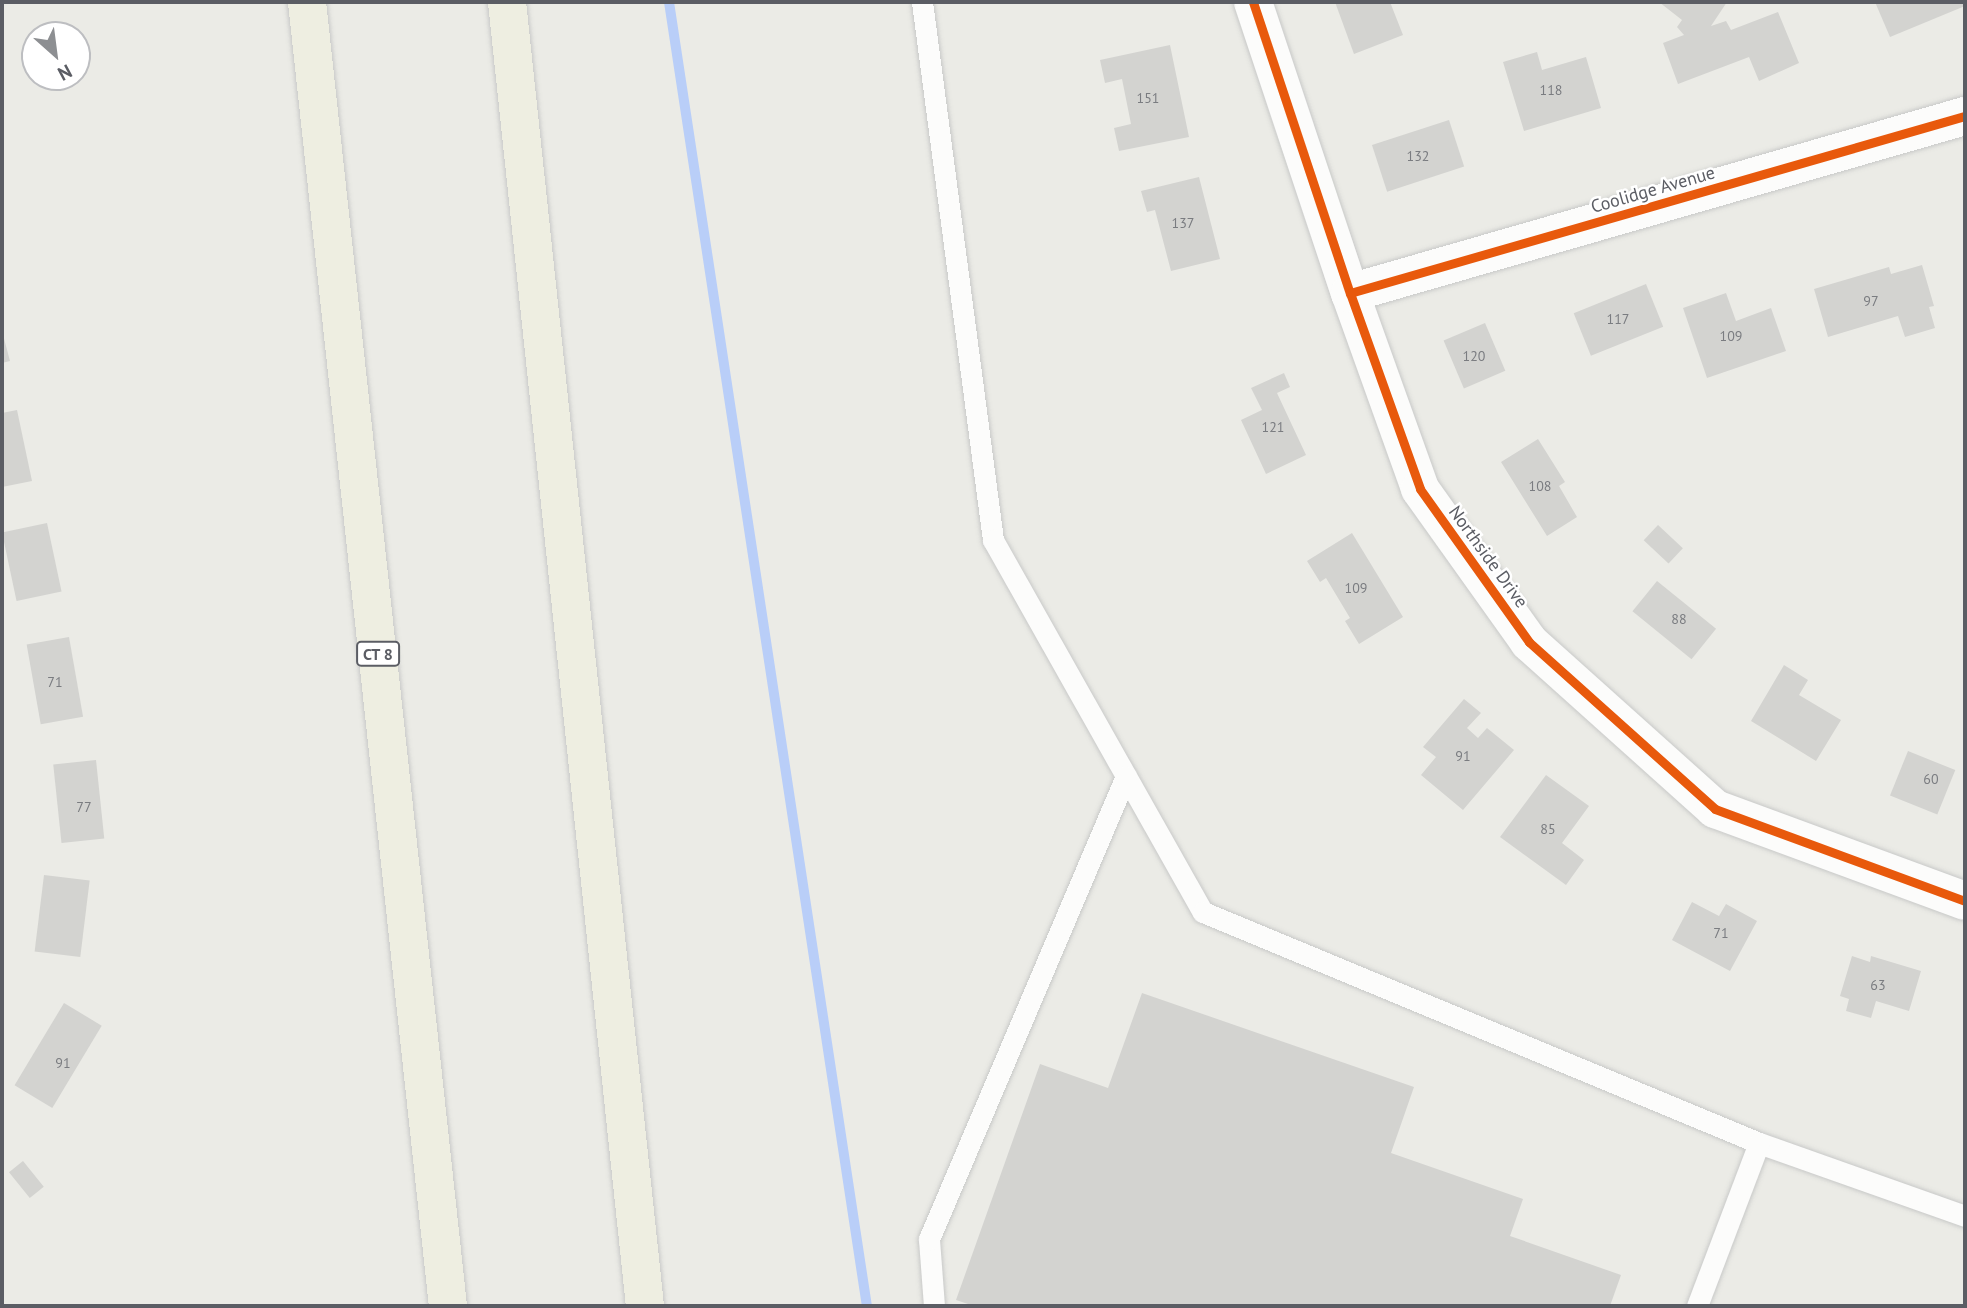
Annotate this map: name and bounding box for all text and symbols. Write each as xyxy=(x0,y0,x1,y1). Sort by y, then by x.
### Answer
north arrow xyxy=(21,21,91,91)
text: N xyxy=(54,59,76,86)
house number: 118 xyxy=(1540,82,1562,98)
house number: 151 xyxy=(1137,90,1159,106)
house number: 132 xyxy=(1407,148,1429,164)
street label: Coolidge Avenue xyxy=(1588,162,1718,218)
house number: 137 xyxy=(1172,215,1194,231)
house number: 97 xyxy=(1863,293,1879,309)
house number: 117 xyxy=(1607,311,1629,327)
house number: 109 xyxy=(1720,328,1742,344)
house number: 120 xyxy=(1463,348,1485,364)
house number: 121 xyxy=(1262,419,1284,435)
house number: 108 xyxy=(1529,478,1551,494)
street label: Northside Drive xyxy=(1444,502,1532,612)
house number: 109 xyxy=(1345,580,1367,596)
house number: 88 xyxy=(1671,611,1687,627)
road number: CT 8 xyxy=(355,642,401,666)
house number: 71 xyxy=(47,674,63,690)
house number: 91 xyxy=(1455,748,1471,764)
house number: 60 xyxy=(1923,771,1939,787)
house number: 77 xyxy=(76,799,92,815)
house number: 85 xyxy=(1540,821,1556,837)
house number: 71 xyxy=(1713,925,1729,941)
house number: 63 xyxy=(1870,977,1886,993)
house number: 91 xyxy=(55,1055,71,1071)

